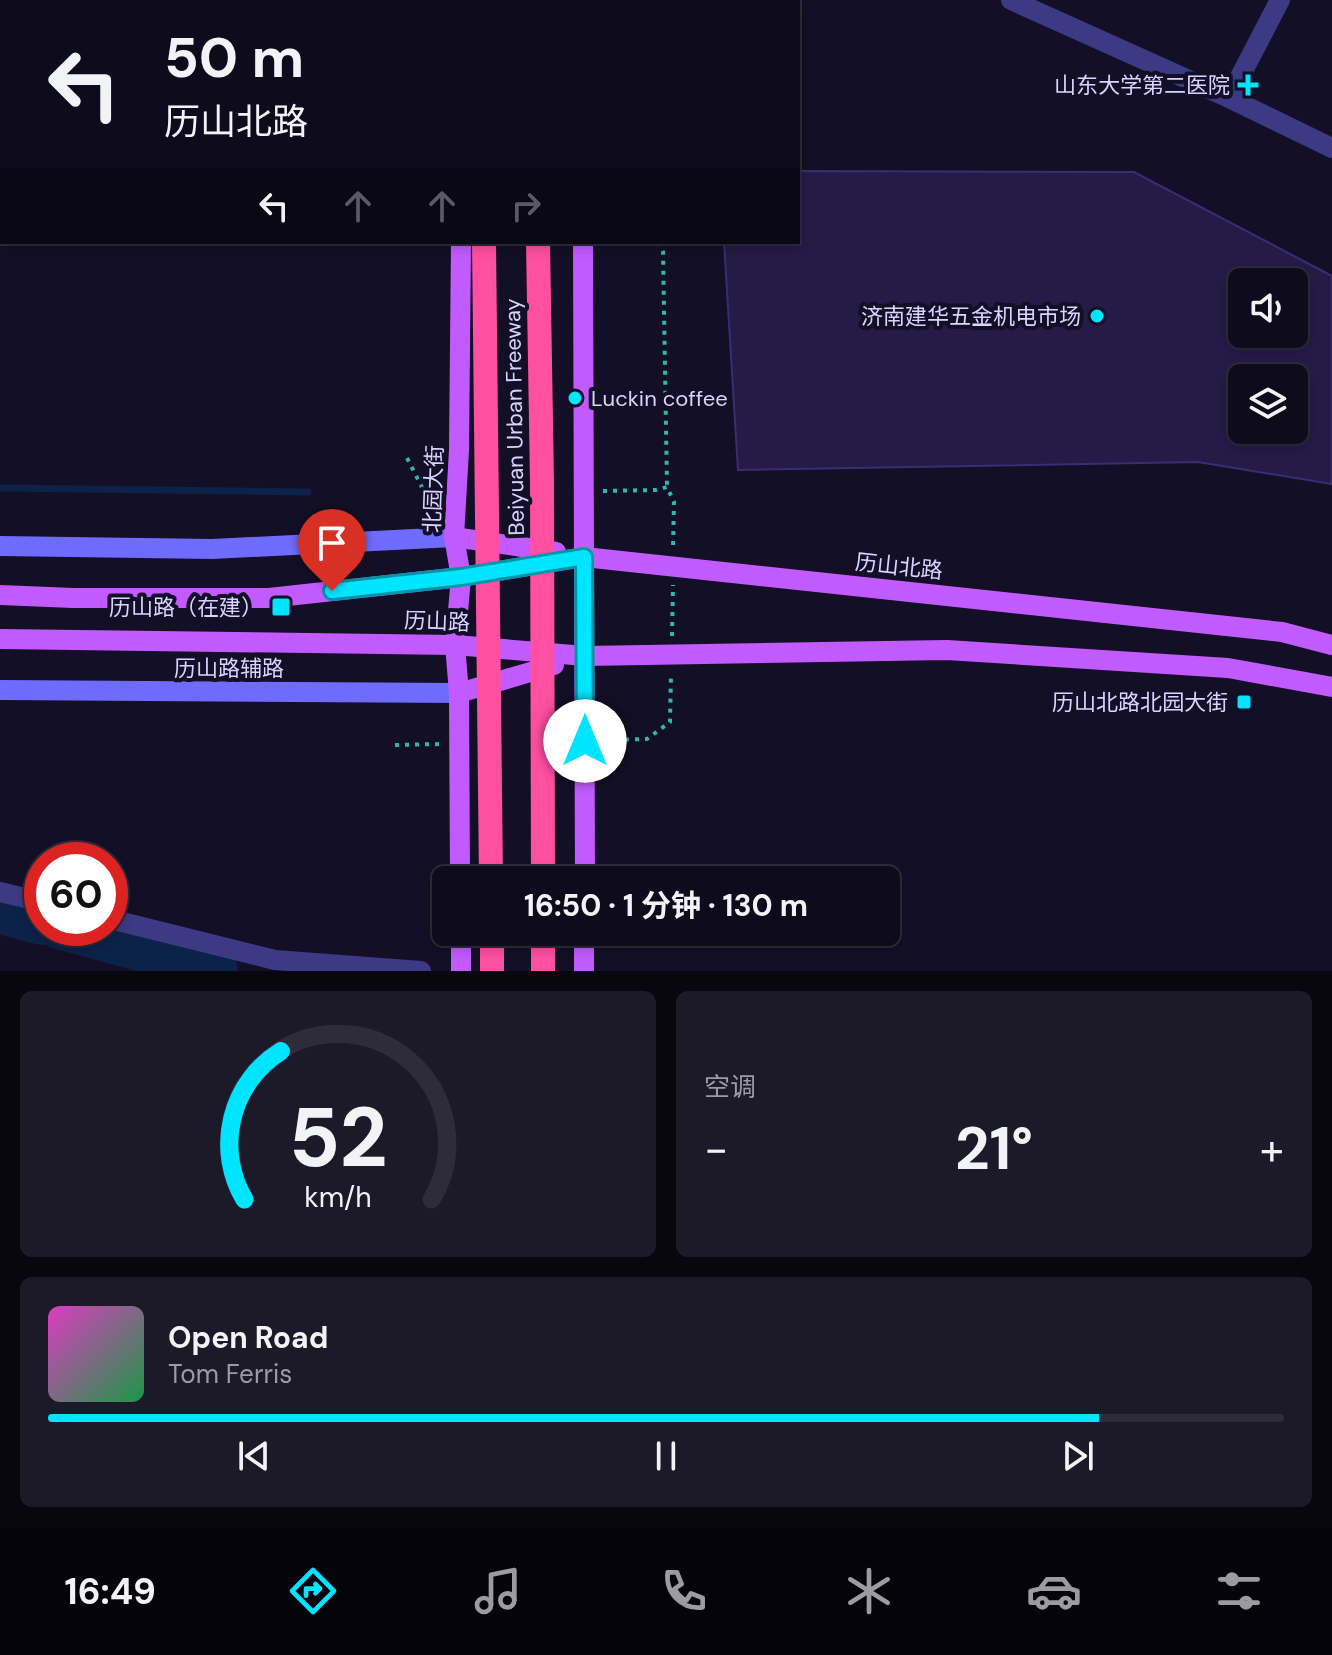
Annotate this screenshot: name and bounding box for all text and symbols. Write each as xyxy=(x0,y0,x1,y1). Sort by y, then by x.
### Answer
text: 50 m xyxy=(164,21,304,94)
icon: left xyxy=(32,32,136,136)
place label: 山东大学第二医院 xyxy=(1054,71,1230,100)
marker: 山东大学第二医院 xyxy=(1237,74,1259,96)
text: 历山北路 xyxy=(164,98,308,145)
icon: left xyxy=(252,184,296,228)
icon: ahead xyxy=(336,184,380,228)
icon: ahead xyxy=(420,184,464,228)
icon: right xyxy=(504,184,548,228)
map controls xyxy=(1228,268,1308,444)
button: sound xyxy=(1228,268,1308,348)
street label: Beiyuan Urban Freeway xyxy=(498,298,531,536)
place label: 济南建华五金机电市场 xyxy=(861,302,1081,331)
marker: 济南建华五金机电市场 xyxy=(1088,307,1106,325)
button: layers xyxy=(1228,364,1308,444)
place label: Luckin coffee xyxy=(591,384,728,413)
marker: Luckin coffee xyxy=(566,389,584,407)
street label: 北园大街 xyxy=(417,445,450,534)
pin xyxy=(298,509,366,591)
icon: arrive xyxy=(310,521,354,565)
street label: 历山北路 xyxy=(854,547,944,586)
place label: 历山路（在建） xyxy=(109,593,263,622)
marker: 历山路（在建） xyxy=(270,596,292,618)
street label: 历山路 xyxy=(403,606,470,637)
street label: 历山路辅路 xyxy=(174,654,284,683)
place label: 历山北路北园大街 xyxy=(1052,688,1228,717)
marker: 历山北路北园大街 xyxy=(1235,693,1253,711)
position arrow xyxy=(543,699,627,783)
speed limit sign: 60 xyxy=(24,842,128,946)
text: 16:50 · 1 分钟 · 130 m xyxy=(524,886,808,925)
text: 空调 xyxy=(704,1070,756,1104)
text: 52 xyxy=(288,1083,388,1192)
text: 21° xyxy=(955,1109,1033,1188)
text: − xyxy=(704,1120,728,1178)
text: + xyxy=(1260,1120,1284,1178)
text: km/h xyxy=(304,1179,372,1216)
text: Open Road xyxy=(168,1318,328,1357)
text: Tom Ferris xyxy=(168,1357,292,1391)
icon: previous xyxy=(232,1434,276,1478)
icon: pause xyxy=(644,1434,688,1478)
icon: next xyxy=(1056,1434,1100,1478)
icon: directions xyxy=(285,1563,341,1619)
icon: music xyxy=(470,1563,526,1619)
icon: phone xyxy=(656,1563,712,1619)
icon: climate xyxy=(841,1563,897,1619)
icon: car xyxy=(1026,1563,1082,1619)
icon: filters xyxy=(1211,1563,1267,1619)
text: 16:49 xyxy=(65,1568,156,1615)

